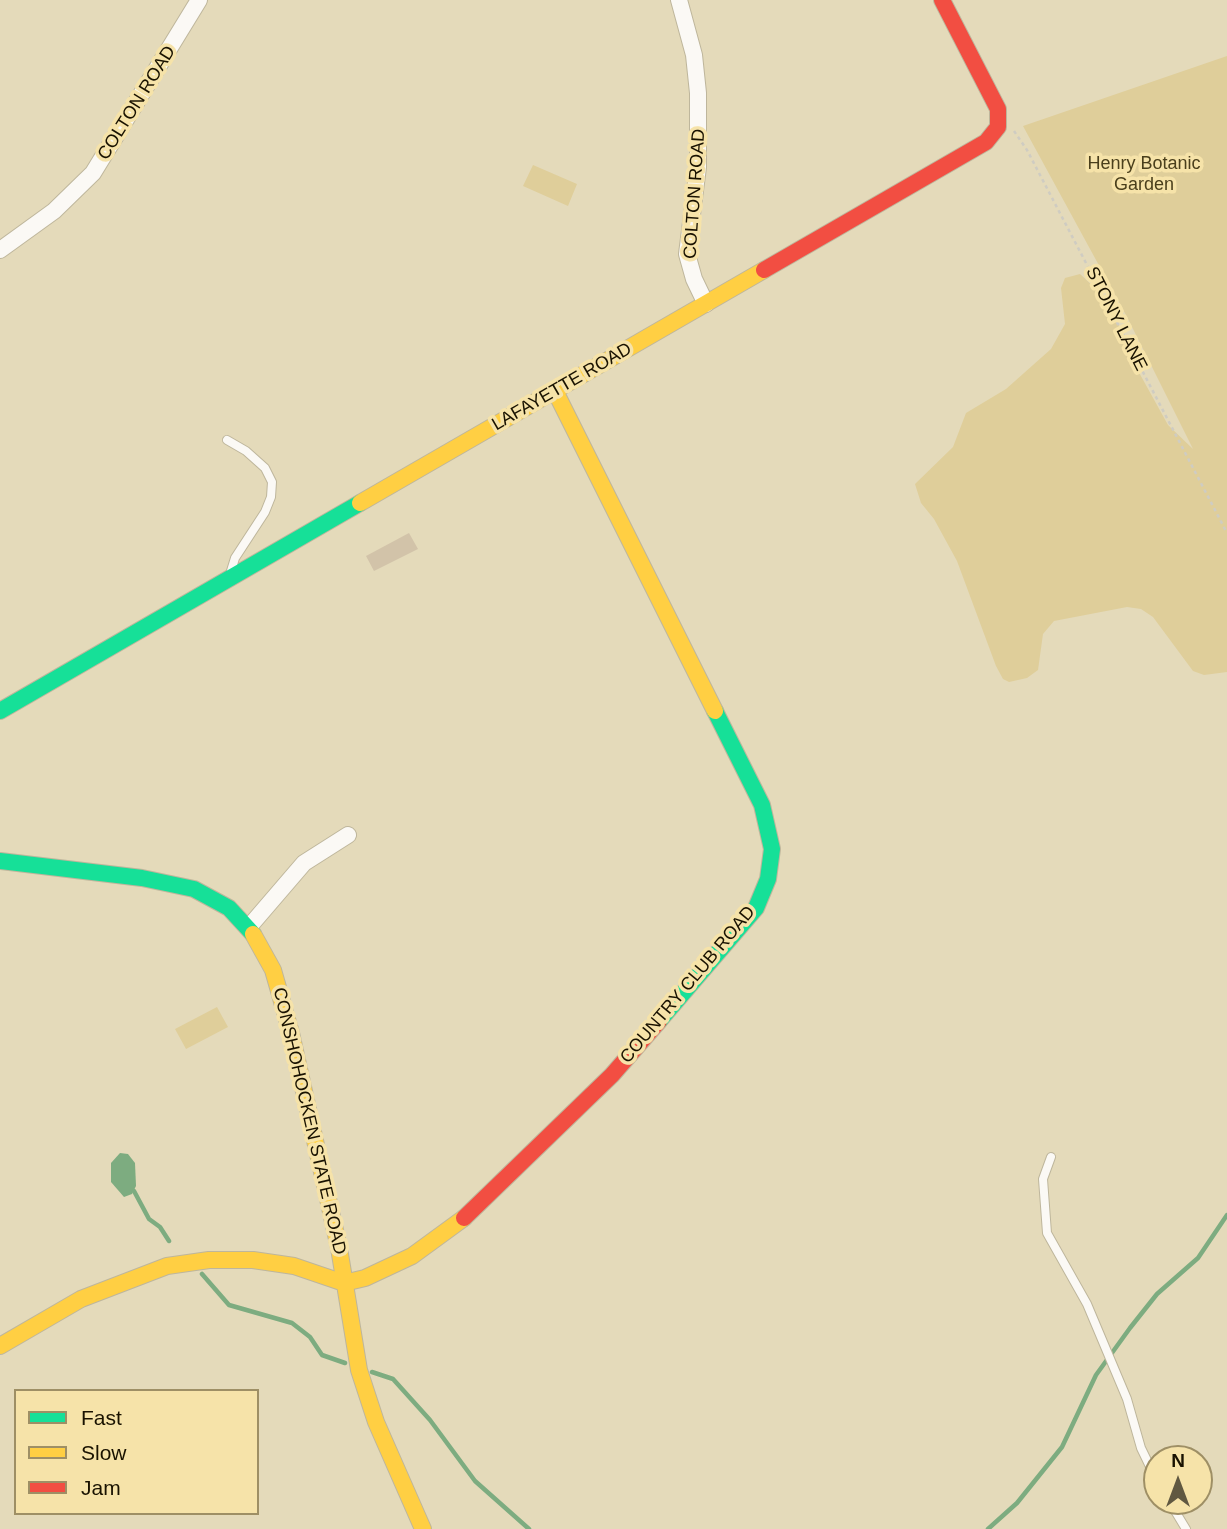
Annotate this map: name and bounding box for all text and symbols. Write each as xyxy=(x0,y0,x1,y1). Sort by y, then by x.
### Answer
street label: COLTON ROAD xyxy=(93,42,181,164)
street label: COLTON ROAD xyxy=(680,128,710,260)
park label: Henry Botanic Garden xyxy=(1087,153,1201,196)
street label: STONY LANE xyxy=(1081,263,1151,375)
street label: LAFAYETTE ROAD xyxy=(488,338,636,436)
street label: COUNTRY CLUB ROAD xyxy=(616,902,760,1068)
street label: CONSHOHOCKEN STATE ROAD xyxy=(268,985,350,1257)
legend xyxy=(14,1389,259,1515)
text: Fast xyxy=(81,1406,122,1429)
text: Slow xyxy=(81,1441,127,1464)
north arrow xyxy=(1143,1445,1213,1515)
text: N xyxy=(1171,1450,1185,1471)
text: Jam xyxy=(81,1476,121,1499)

